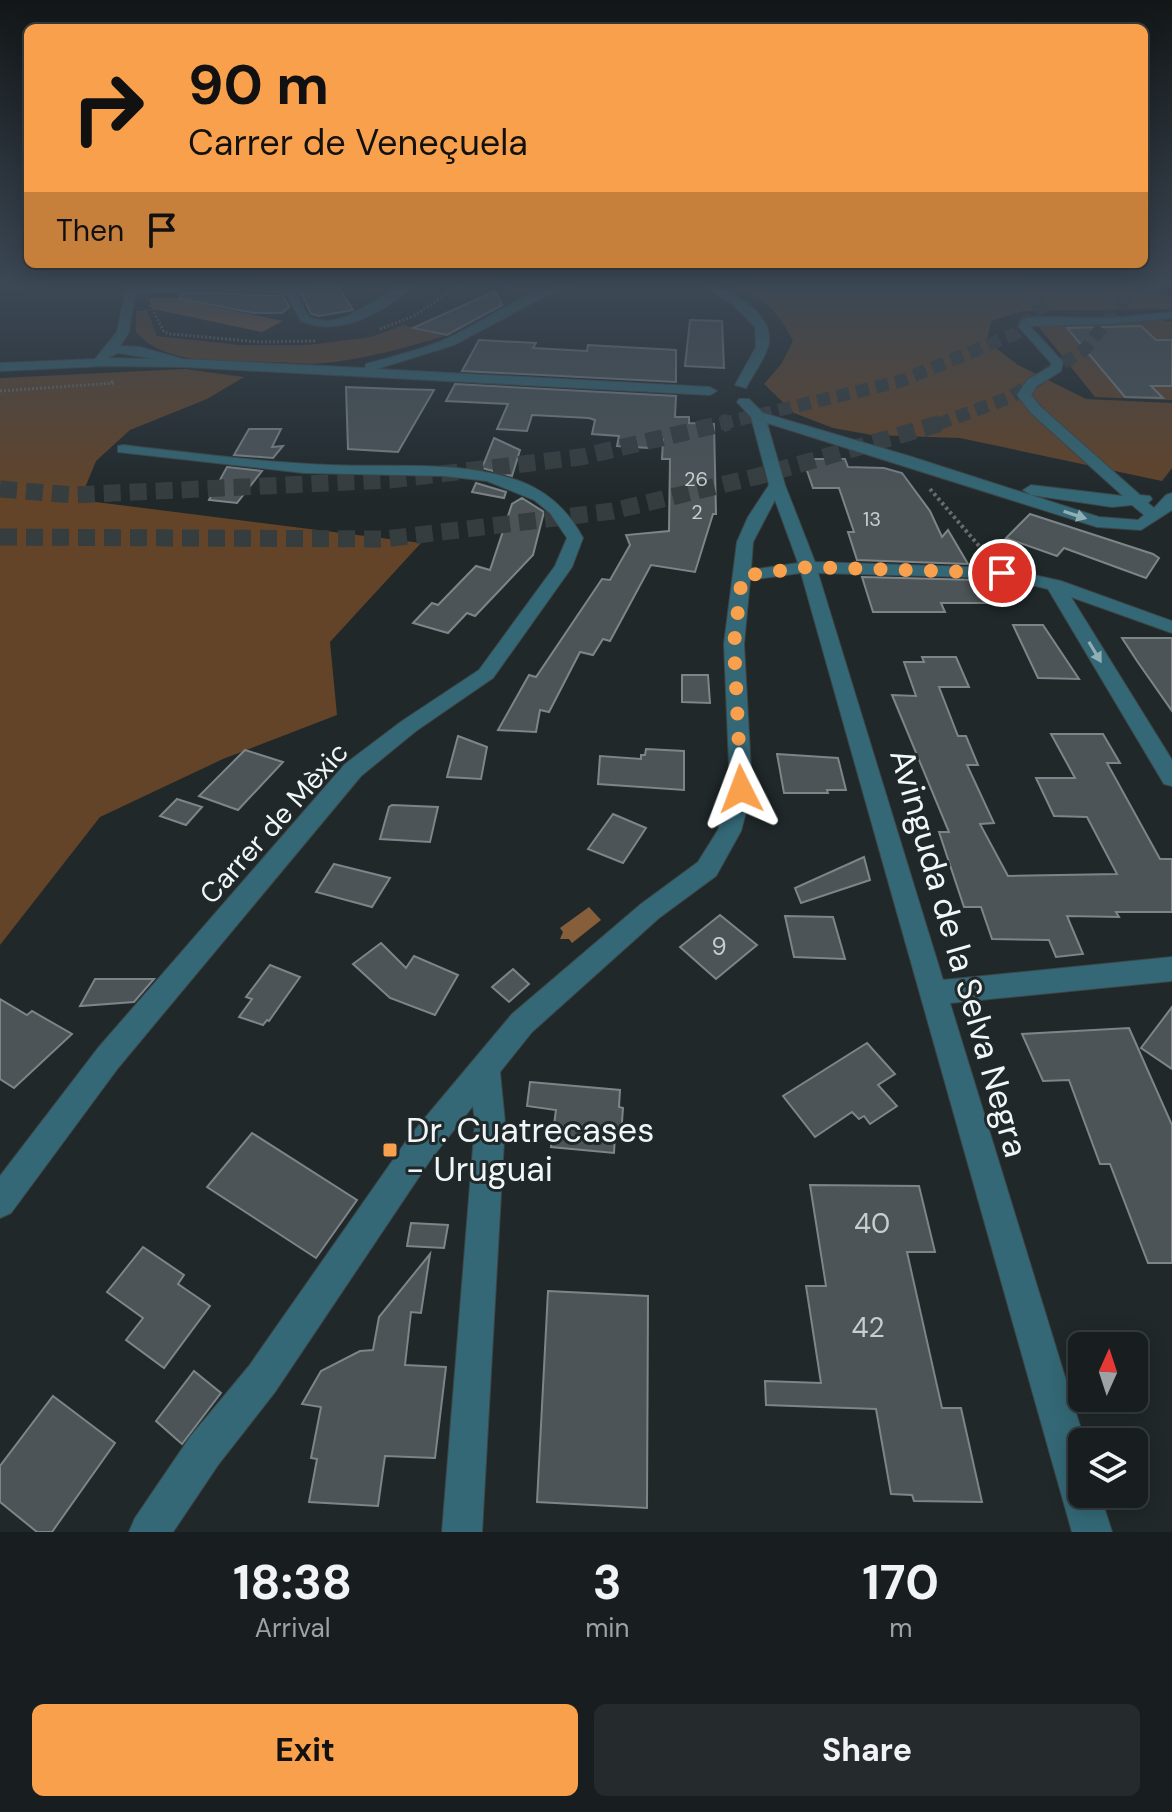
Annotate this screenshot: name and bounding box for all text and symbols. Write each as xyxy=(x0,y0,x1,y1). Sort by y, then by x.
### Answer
text: 90 m xyxy=(188,48,329,121)
icon: right xyxy=(56,56,160,160)
text: Carrer de Veneçuela xyxy=(188,119,528,166)
icon: arrive xyxy=(140,208,184,252)
text: Then xyxy=(56,211,124,250)
house number: 26 xyxy=(684,466,708,492)
house number: 2 xyxy=(691,499,703,525)
house number: 13 xyxy=(863,506,881,532)
one-way arrow xyxy=(1064,510,1088,522)
pin xyxy=(968,539,1036,607)
icon: arrive xyxy=(980,551,1024,595)
one-way arrow xyxy=(1088,641,1102,663)
street label: Carrer de Mèxic xyxy=(191,734,357,912)
street label: Avinguda de la Selva Negra xyxy=(879,744,1039,1162)
position arrow xyxy=(699,747,783,831)
house number: 9 xyxy=(711,931,727,962)
place label: Dr. Cuatrecases - Uruguai xyxy=(406,1108,654,1192)
marker: Dr. Cuatrecases - Uruguai xyxy=(381,1141,399,1159)
house number: 40 xyxy=(854,1205,890,1242)
house number: 42 xyxy=(851,1309,885,1346)
north arrow xyxy=(1068,1332,1148,1412)
map controls xyxy=(1068,1332,1148,1508)
button: layers xyxy=(1068,1428,1148,1508)
text: 18:38 xyxy=(233,1551,352,1614)
text: 3 xyxy=(593,1551,622,1614)
text: 170 xyxy=(862,1551,939,1614)
text: Arrival xyxy=(255,1611,330,1645)
text: min xyxy=(585,1611,629,1645)
text: m xyxy=(889,1611,912,1645)
button: Exit xyxy=(32,1704,578,1796)
button: Share xyxy=(594,1704,1140,1796)

